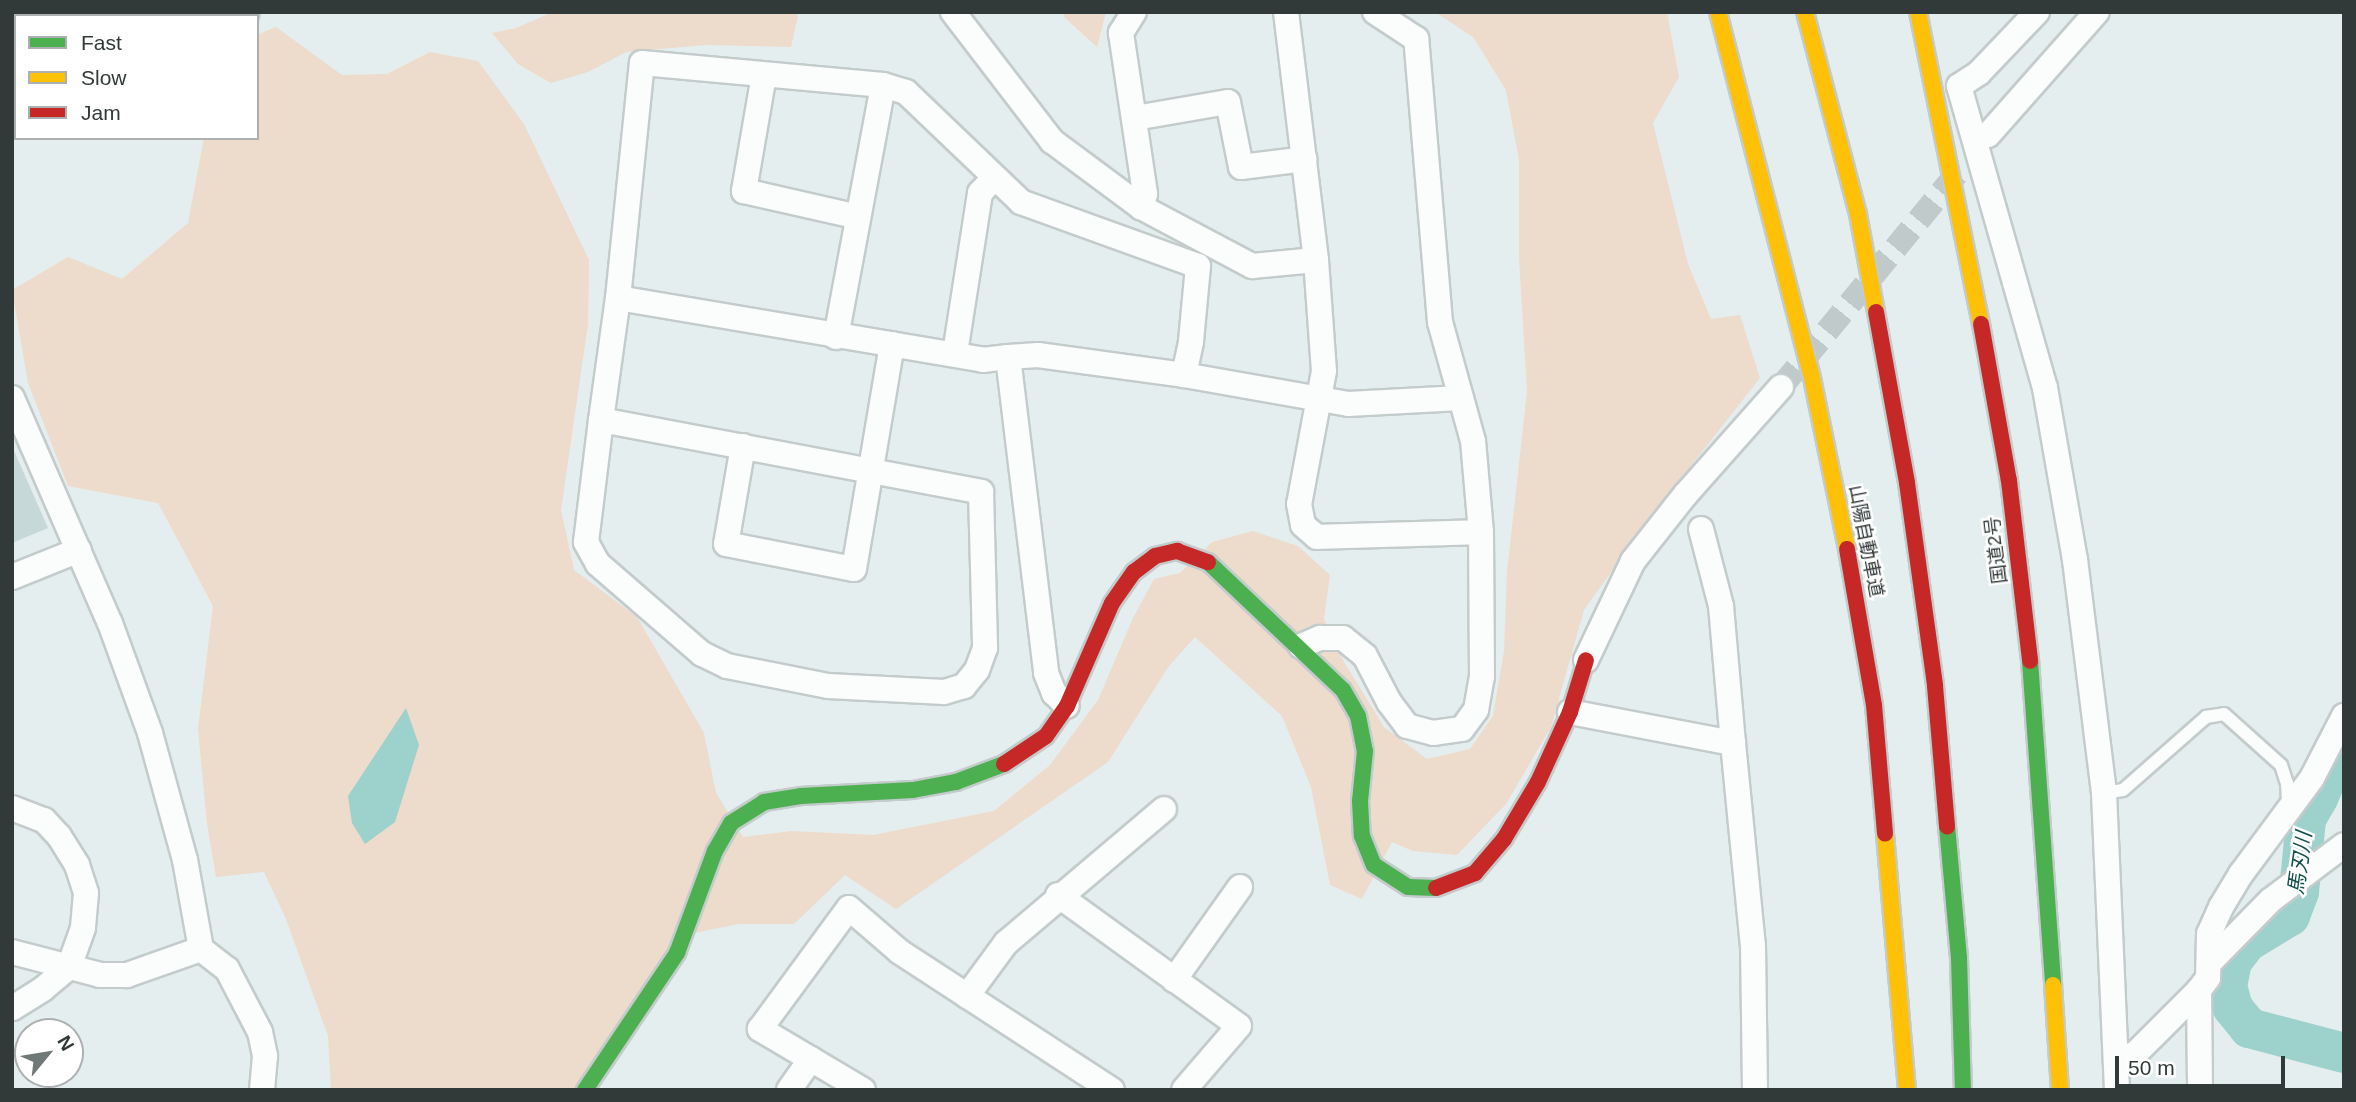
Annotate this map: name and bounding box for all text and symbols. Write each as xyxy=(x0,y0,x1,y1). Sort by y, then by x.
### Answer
legend xyxy=(14,14,259,140)
text: Fast xyxy=(81,31,122,54)
text: Slow xyxy=(81,66,127,89)
text: Jam xyxy=(81,101,121,124)
street label: 山陽自動車道 xyxy=(1844,483,1888,599)
street label: 国道2号 xyxy=(1981,515,2011,585)
water label: 馬刃川 xyxy=(2283,830,2317,896)
north arrow xyxy=(14,1018,84,1088)
text: N xyxy=(53,1032,78,1054)
scale bar xyxy=(2118,1042,2288,1086)
text: 50 m xyxy=(2128,1056,2175,1079)

